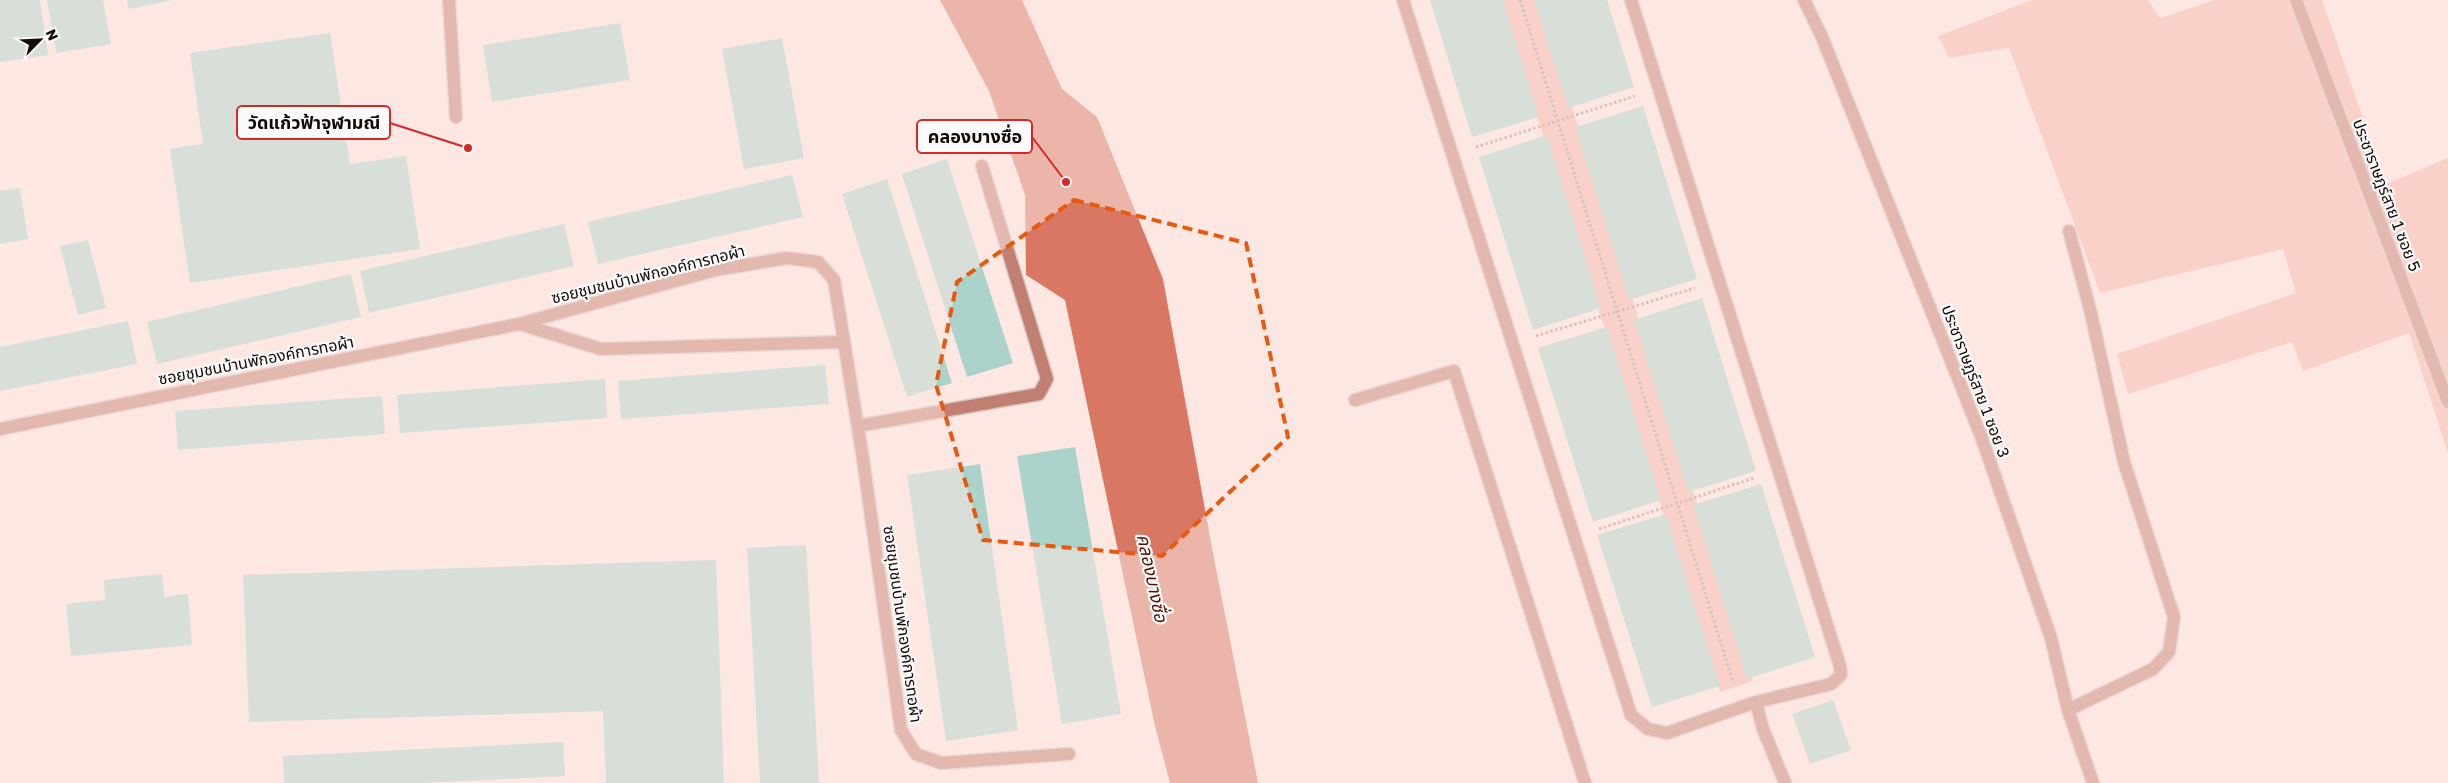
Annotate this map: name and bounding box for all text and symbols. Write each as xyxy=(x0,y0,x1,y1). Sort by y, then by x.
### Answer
north arrow xyxy=(15,15,65,65)
text: N xyxy=(42,26,62,43)
callout: วัดแก้วฟ้าจุฬามณี xyxy=(237,106,390,139)
text: วัดแก้วฟ้าจุฬามณี xyxy=(248,111,380,134)
street label: ประชาราษฎร์สาย 1 ซอย 5 xyxy=(2349,116,2425,274)
callout: คลองบางซื่อ xyxy=(917,120,1032,153)
text: คลองบางซื่อ xyxy=(928,124,1022,147)
street label: ซอยชุมชนบ้านพักองค์การทอผ้า xyxy=(549,240,747,308)
street label: ประชาราษฎร์สาย 1 ซอย 3 xyxy=(1938,302,2014,460)
street label: ซอยชุมชนบ้านพักองค์การทอผ้า xyxy=(157,331,355,389)
street label: ซอยชุมชนบ้านพักองค์การทอผ้า xyxy=(879,524,927,724)
water label: คลองบางซื่อ xyxy=(1133,532,1174,625)

